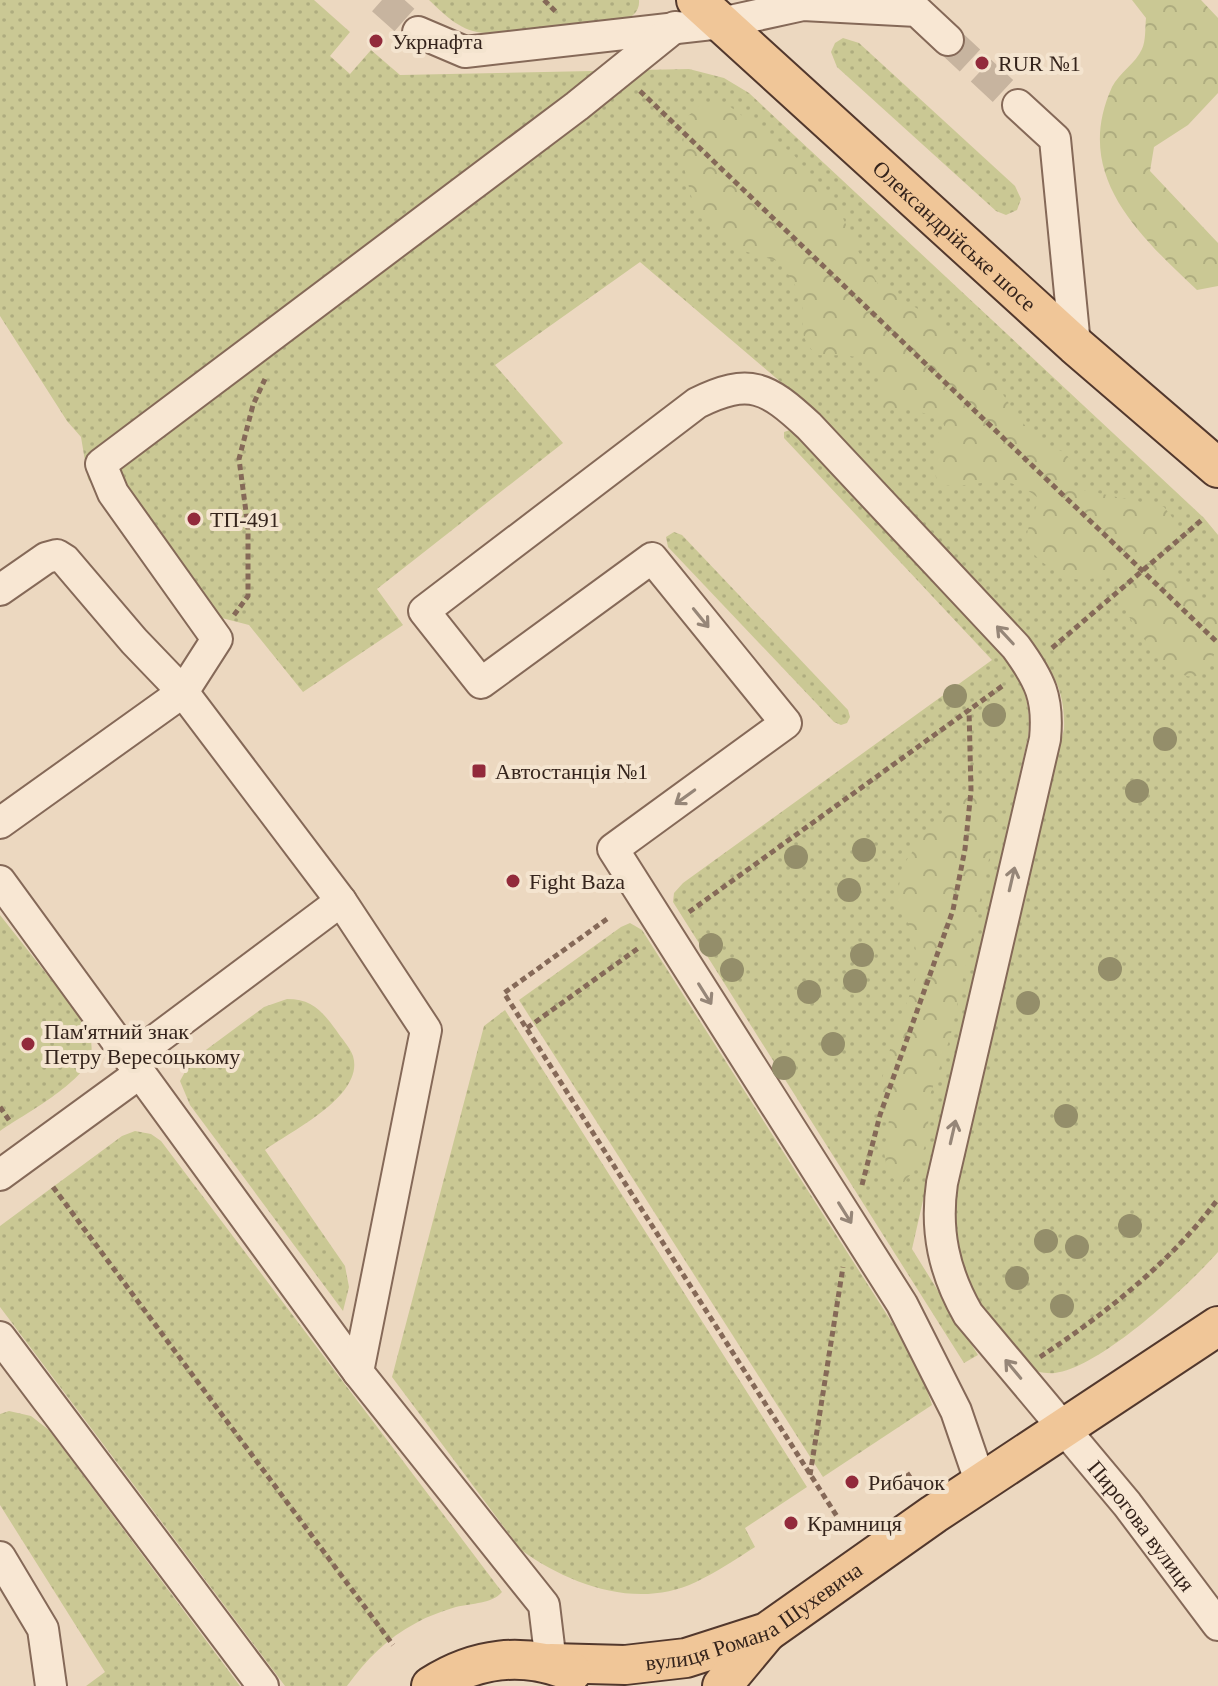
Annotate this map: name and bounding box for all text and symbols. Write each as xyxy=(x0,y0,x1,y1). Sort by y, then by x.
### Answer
place label: Укрнафта xyxy=(392,29,483,54)
marker: Укрнафта xyxy=(367,32,385,50)
place label: RUR №1 xyxy=(998,51,1081,76)
marker: RUR №1 xyxy=(973,54,991,72)
street label: Олександрійське шосе xyxy=(868,155,1041,317)
place label: ТП-491 xyxy=(210,507,280,532)
marker: ТП-491 xyxy=(185,510,203,528)
one-way arrow xyxy=(692,607,710,628)
one-way arrow xyxy=(996,626,1014,646)
place label: Автостанція №1 xyxy=(495,759,648,784)
marker: Автостанція №1 xyxy=(470,762,488,780)
one-way arrow xyxy=(674,789,696,805)
one-way arrow xyxy=(1005,866,1020,892)
place label: Fight Baza xyxy=(529,869,625,894)
marker: Fight Baza xyxy=(504,872,522,890)
one-way arrow xyxy=(698,982,714,1005)
place label: Пам'ятний знак Петру Вересоцькому xyxy=(44,1019,240,1069)
marker: Пам'ятний знак Петру Вересоцькому xyxy=(19,1035,37,1053)
one-way arrow xyxy=(946,1119,961,1145)
one-way arrow xyxy=(836,1202,853,1224)
one-way arrow xyxy=(1004,1359,1022,1379)
street label: Пирогова вулиця xyxy=(1083,1455,1200,1596)
place label: Рибачок xyxy=(868,1470,945,1495)
marker: Рибачок xyxy=(843,1473,861,1491)
place label: Крамниця xyxy=(807,1511,902,1536)
marker: Крамниця xyxy=(782,1514,800,1532)
street label: вулиця Романа Шухевича xyxy=(644,1557,867,1676)

